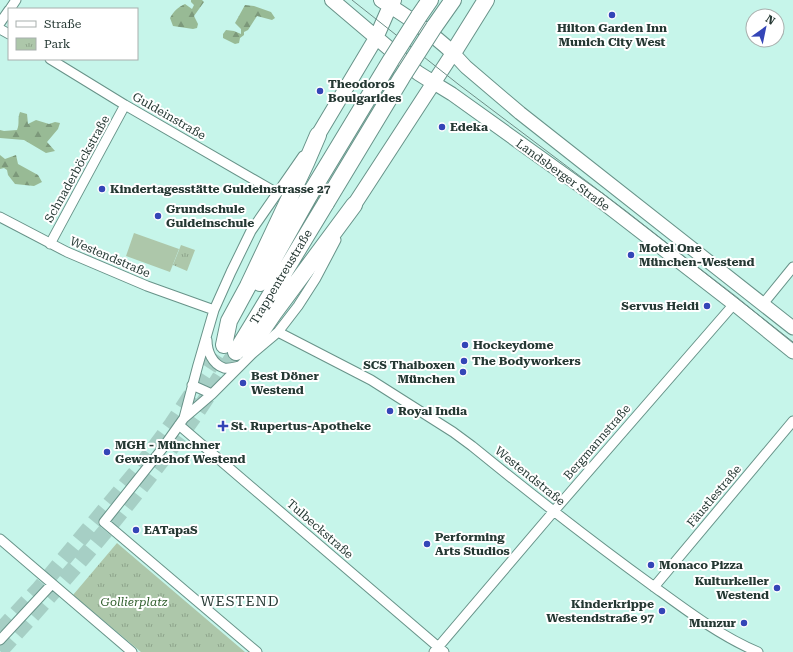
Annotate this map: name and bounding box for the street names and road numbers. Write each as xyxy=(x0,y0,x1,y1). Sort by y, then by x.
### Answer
street label: Guldeinstraße xyxy=(130,89,208,143)
street label: Schnaderböckstraße xyxy=(42,113,112,225)
street label: Landsberger Straße xyxy=(513,136,613,214)
street label: Trappentreustraße xyxy=(247,227,315,327)
street label: Westendstraße xyxy=(68,234,153,280)
street label: Bergmannstraße xyxy=(561,401,634,482)
street label: Westendstraße xyxy=(492,444,568,509)
street label: Fäustlestraße xyxy=(684,462,744,530)
street label: Tulbeckstraße xyxy=(284,496,356,562)

